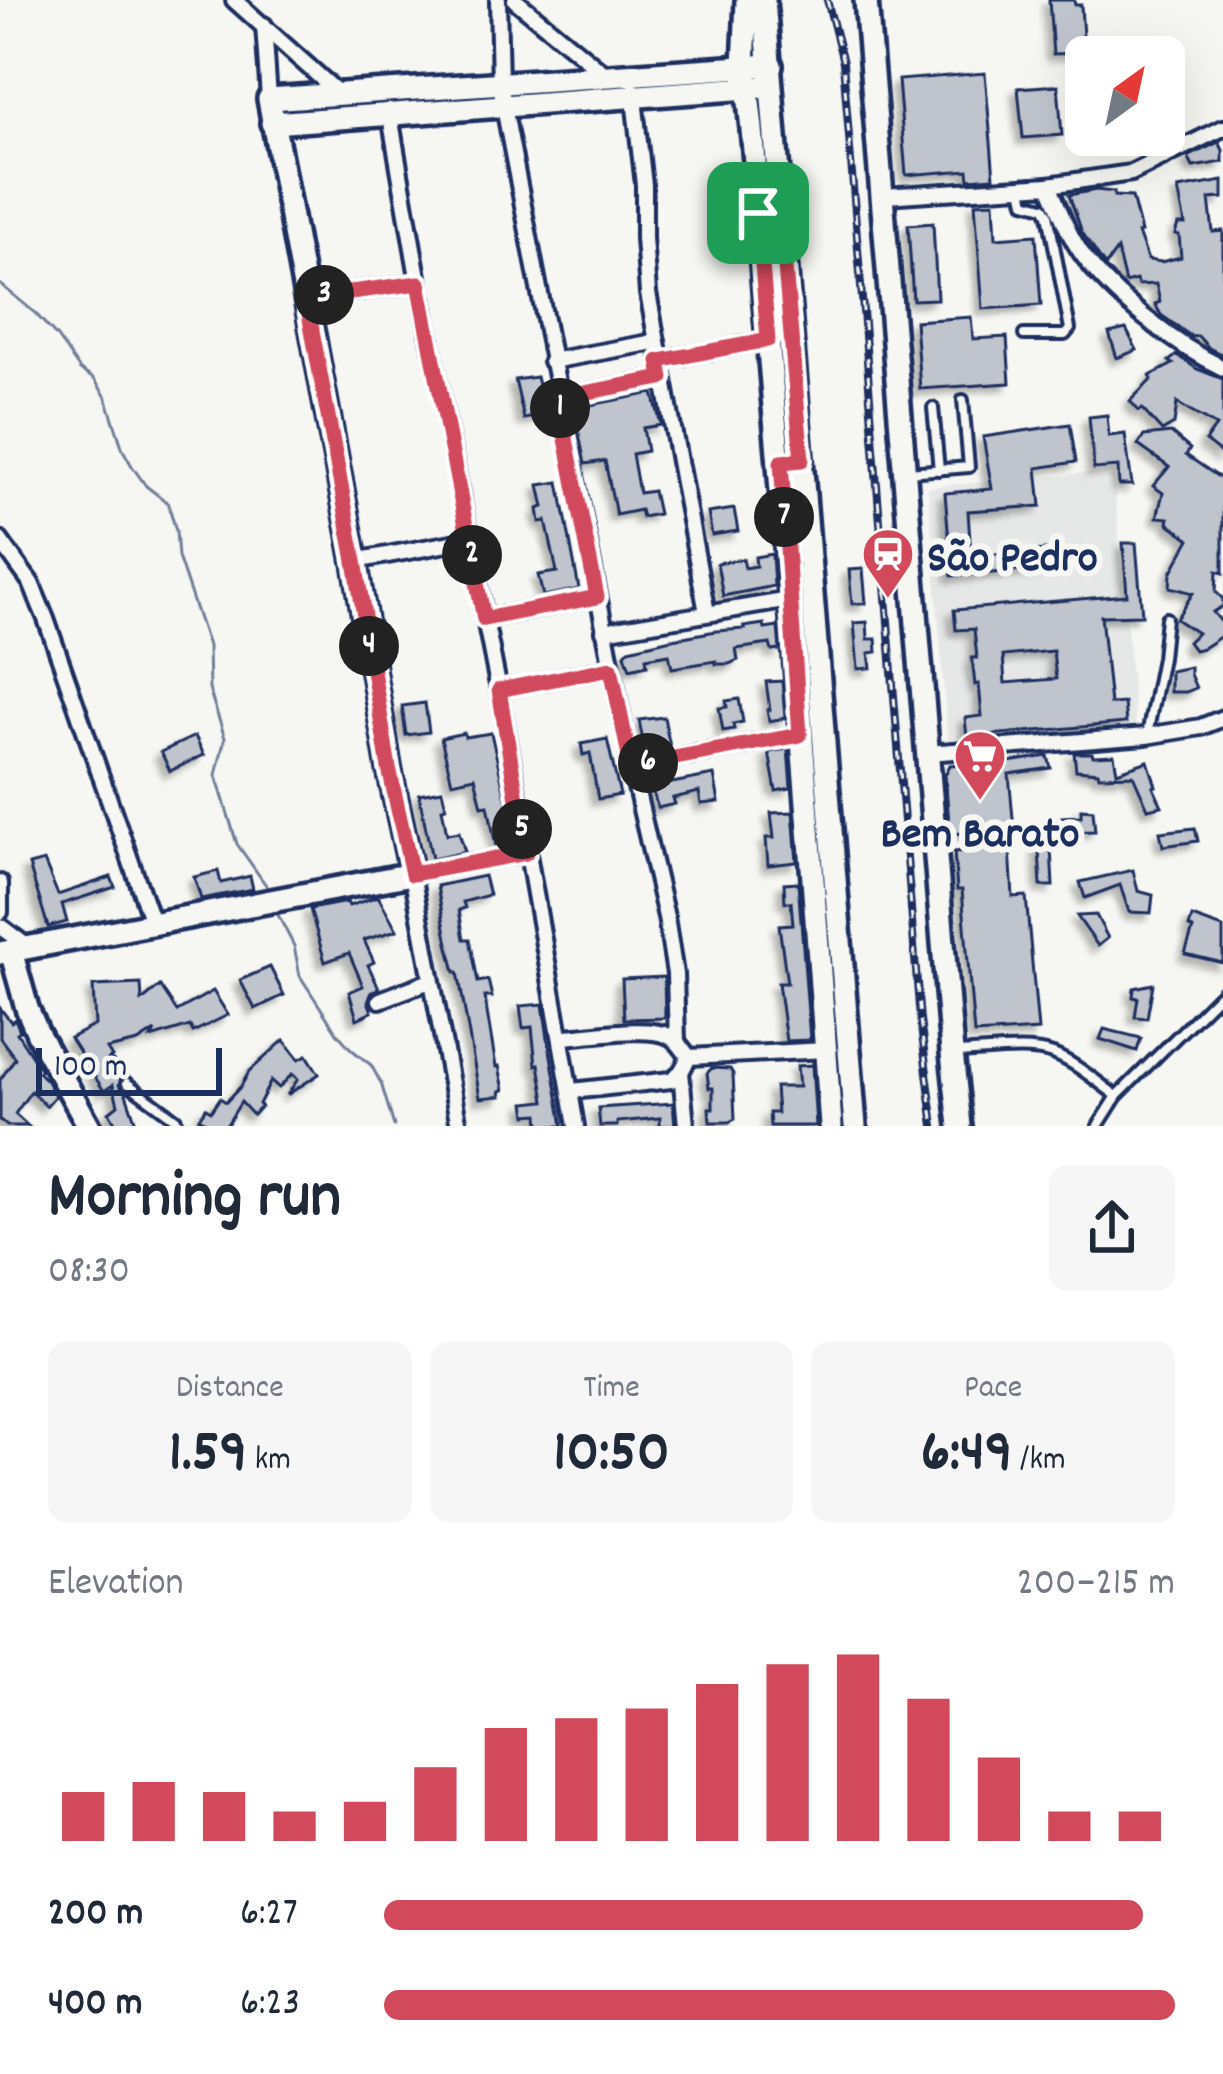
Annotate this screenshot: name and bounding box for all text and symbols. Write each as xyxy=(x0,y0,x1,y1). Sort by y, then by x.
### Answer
north arrow xyxy=(1065,36,1185,156)
map controls xyxy=(1065,36,1185,156)
pin xyxy=(707,162,809,264)
icon: arrive xyxy=(725,180,791,246)
pin: 3 xyxy=(294,265,354,325)
text: 3 xyxy=(317,271,331,318)
pin: 1 xyxy=(530,378,590,438)
text: 1 xyxy=(556,384,564,431)
pin: 7 xyxy=(754,487,814,547)
text: 7 xyxy=(778,493,790,540)
pin: 2 xyxy=(442,525,502,585)
station icon: São Pedro xyxy=(860,526,916,600)
place label: São Pedro xyxy=(927,529,1098,593)
text: 2 xyxy=(465,531,479,578)
pin: 4 xyxy=(339,616,399,676)
text: 4 xyxy=(362,622,376,669)
supermarket icon: Bem Barato xyxy=(952,728,1008,802)
pin: 6 xyxy=(618,733,678,793)
text: 6 xyxy=(640,739,656,786)
pin: 5 xyxy=(492,799,552,859)
text: 5 xyxy=(514,805,530,852)
place label: Bem Barato xyxy=(880,805,1080,869)
scale bar xyxy=(36,1042,222,1095)
text: 100 m xyxy=(54,1045,127,1092)
text: Morning run xyxy=(48,1154,341,1248)
button: share xyxy=(1049,1165,1175,1291)
text: 08:30 xyxy=(48,1246,130,1301)
text: Distance xyxy=(176,1366,284,1413)
text: Time xyxy=(583,1366,640,1413)
text: Pace xyxy=(964,1366,1022,1413)
text: 1.59 xyxy=(169,1413,247,1499)
text: 10:50 xyxy=(553,1413,670,1499)
text: 6:49 xyxy=(921,1413,1012,1499)
text: km xyxy=(247,1438,291,1485)
text: /km xyxy=(1012,1438,1066,1485)
text: Elevation xyxy=(48,1558,184,1613)
text: 200–215 m xyxy=(1017,1558,1175,1613)
text: 200 m xyxy=(48,1888,143,1943)
text: 6:27 xyxy=(240,1888,298,1943)
text: 400 m xyxy=(48,1978,142,2033)
text: 6:23 xyxy=(240,1978,300,2033)

